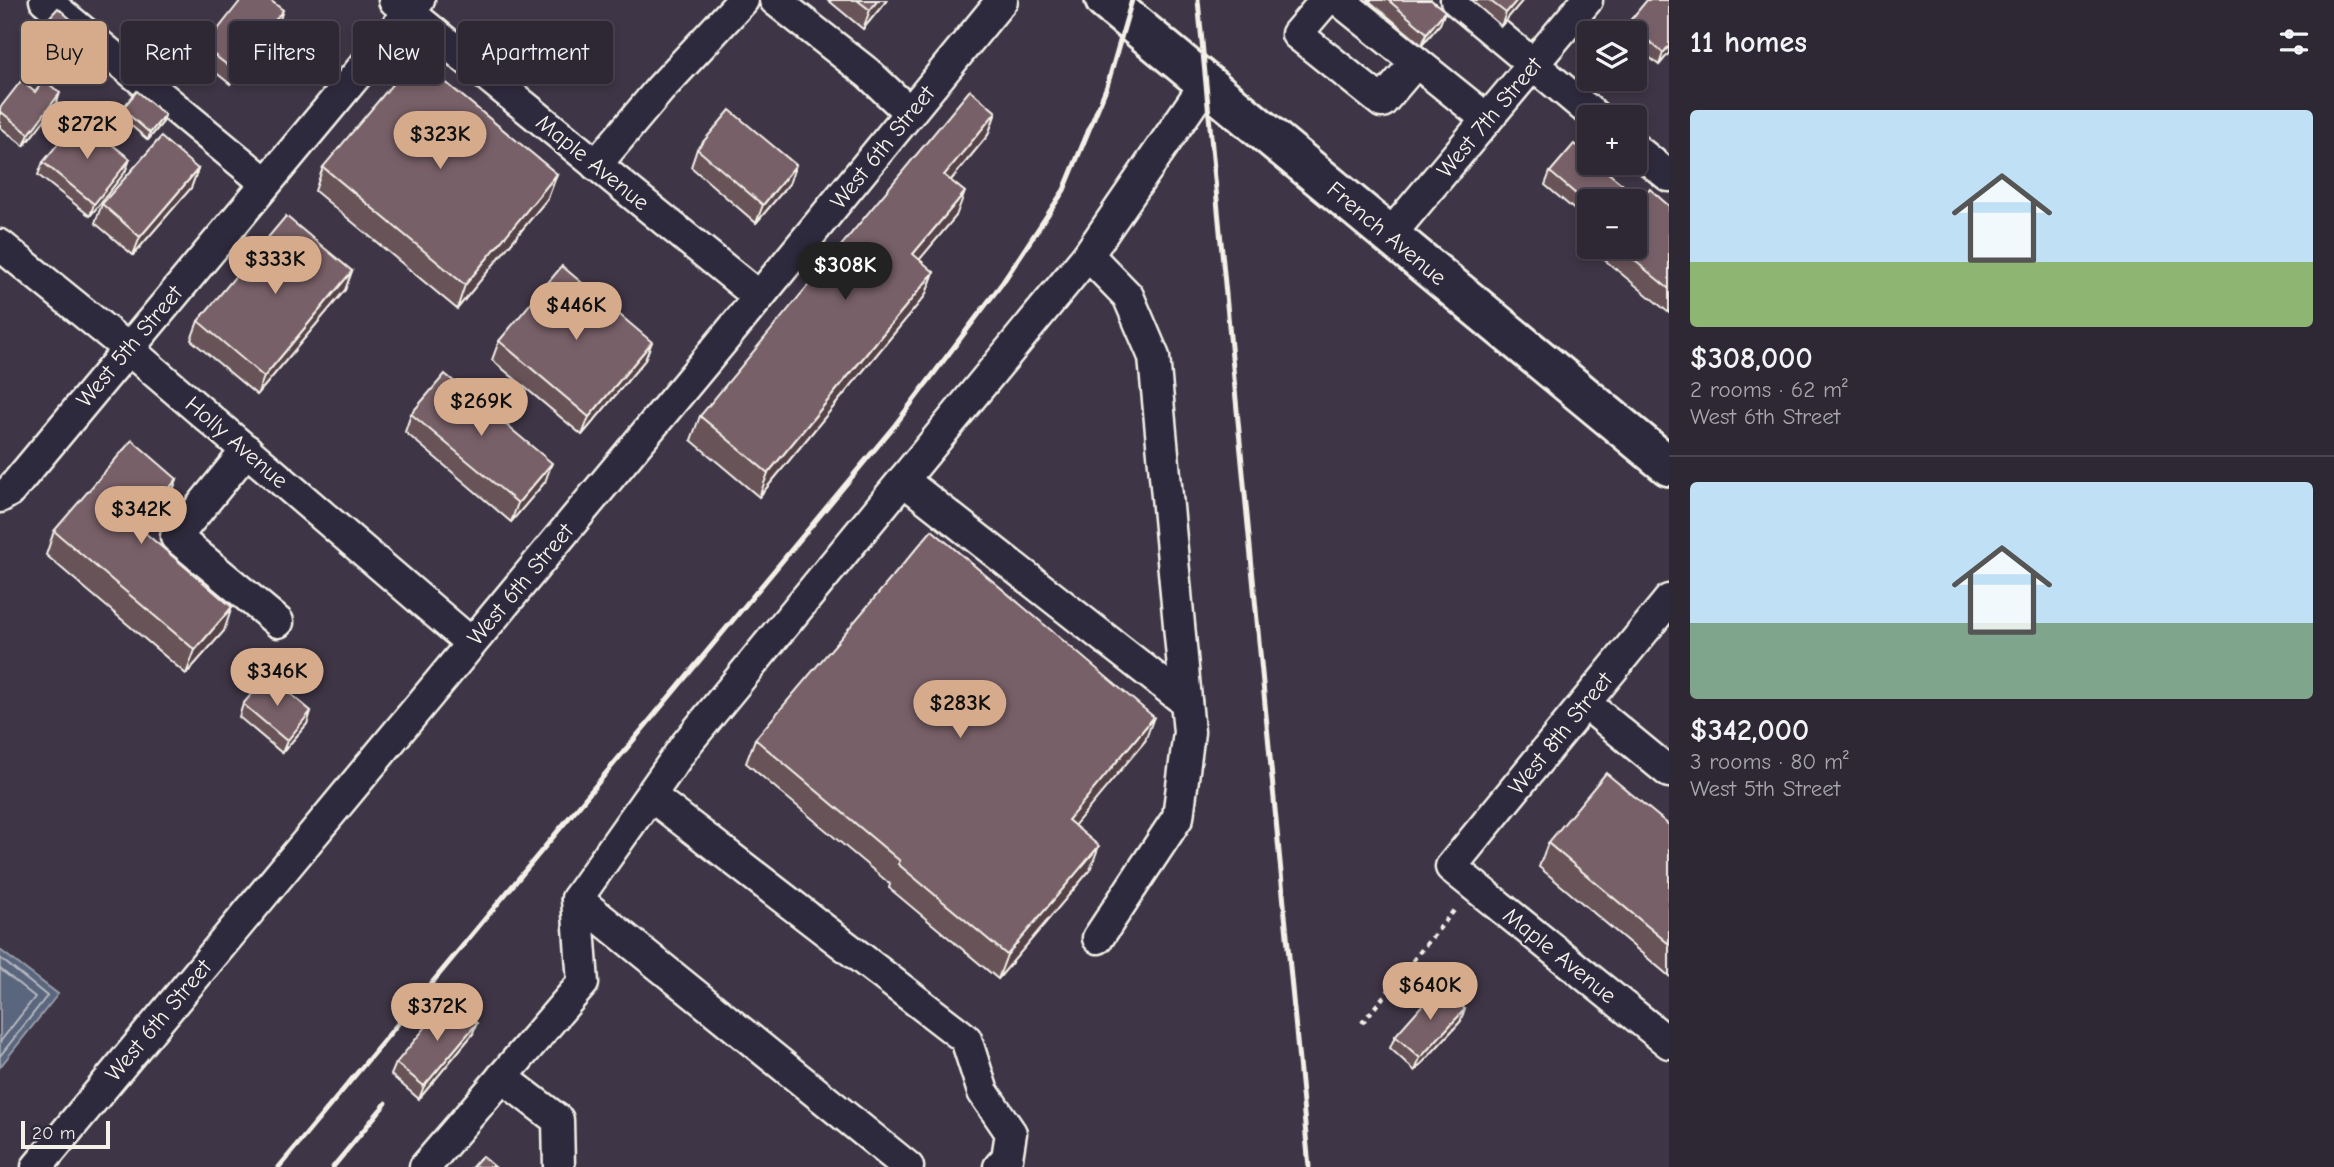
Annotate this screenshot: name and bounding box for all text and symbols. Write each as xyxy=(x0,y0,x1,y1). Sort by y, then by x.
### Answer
chip: Buy xyxy=(21,21,107,84)
chip: Rent xyxy=(121,21,215,84)
chip: Filters xyxy=(229,21,339,84)
chip: New xyxy=(353,21,444,84)
chip: Apartment xyxy=(458,21,613,84)
map controls xyxy=(1577,21,1647,259)
button: layers xyxy=(1577,21,1647,91)
icon: filters xyxy=(2275,23,2313,61)
text: 11 homes xyxy=(1690,25,1807,60)
street label: West 7th Street xyxy=(1431,51,1548,183)
street label: West 6th Street xyxy=(825,79,941,214)
pin: $272K xyxy=(38,102,136,161)
button: + xyxy=(1577,105,1647,175)
street label: Maple Avenue xyxy=(531,109,655,216)
text: $272K xyxy=(57,110,117,137)
pin: $323K xyxy=(391,111,489,171)
text: $323K xyxy=(410,120,470,147)
icon: home xyxy=(1939,155,2065,281)
street label: French Avenue xyxy=(1322,176,1452,291)
button: − xyxy=(1577,189,1647,259)
pin: $333K xyxy=(226,236,324,296)
pin: $308K xyxy=(796,243,894,302)
text: $333K xyxy=(245,245,305,272)
text: $308K xyxy=(813,251,877,278)
street label: West 5th Street xyxy=(71,279,189,413)
pin: $446K xyxy=(527,282,625,342)
text: $446K xyxy=(546,291,606,318)
text: $308,000 xyxy=(1690,341,1813,376)
text: 2 rooms · 62 m² xyxy=(1690,376,1848,403)
pin: $269K xyxy=(432,378,530,438)
text: $269K xyxy=(450,387,512,414)
street label: Holly Avenue xyxy=(180,391,293,494)
text: West 6th Street xyxy=(1690,403,1840,430)
pin: $342K xyxy=(92,486,190,546)
text: $342K xyxy=(111,495,171,522)
street label: West 6th Street xyxy=(462,517,580,651)
icon: home xyxy=(1939,527,2065,653)
pin: $346K xyxy=(228,648,326,708)
text: $346K xyxy=(247,657,307,684)
street label: West 8th Street xyxy=(1503,666,1619,800)
pin: $283K xyxy=(911,680,1009,740)
text: $283K xyxy=(929,689,991,716)
text: $342,000 xyxy=(1690,713,1809,748)
text: 3 rooms · 80 m² xyxy=(1690,748,1849,775)
text: West 5th Street xyxy=(1690,775,1840,802)
street label: Maple Avenue xyxy=(1498,902,1622,1009)
street label: West 6th Street xyxy=(100,953,218,1087)
pin: $640K xyxy=(1381,962,1479,1022)
text: $640K xyxy=(1399,971,1461,998)
pin: $372K xyxy=(388,984,486,1043)
text: $372K xyxy=(407,992,467,1019)
scale bar xyxy=(21,1118,110,1150)
text: 20 m xyxy=(32,1122,76,1144)

